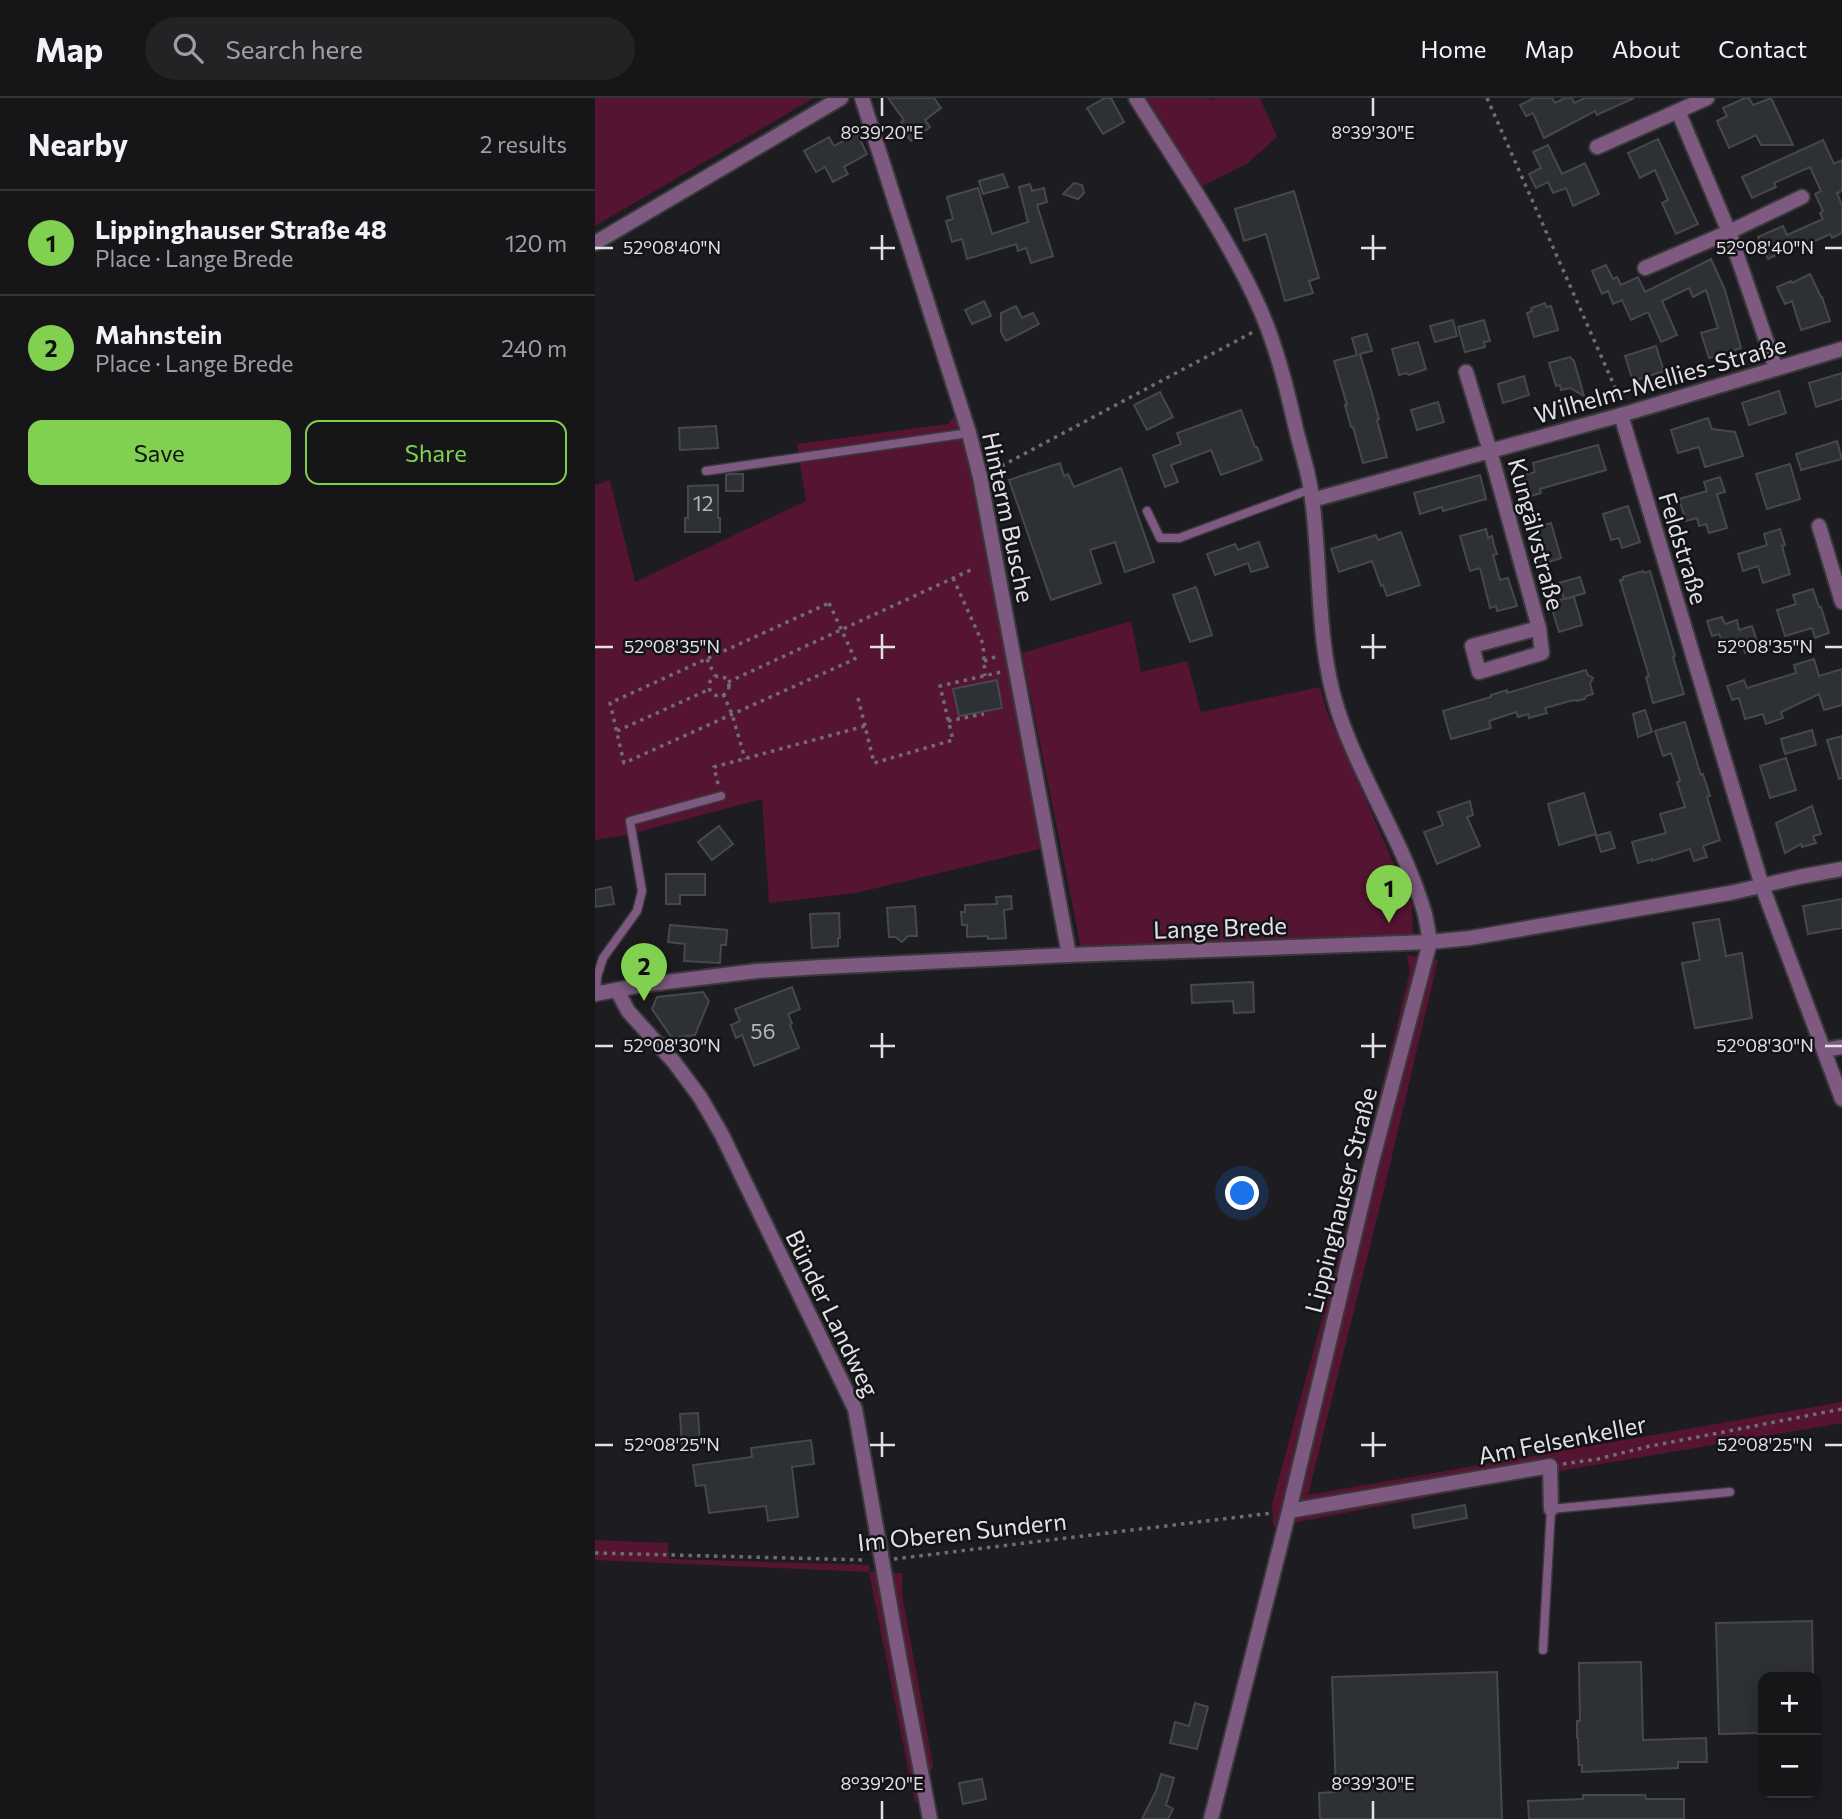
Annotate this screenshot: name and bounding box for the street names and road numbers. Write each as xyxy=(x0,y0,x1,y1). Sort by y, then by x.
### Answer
street label: Wilhelm-Mellies-Straße xyxy=(1531,329,1789,429)
street label: Hinterm Busche xyxy=(977,429,1041,605)
street label: Kungälvstraße xyxy=(1503,455,1571,613)
street label: Feldstraße xyxy=(1653,488,1715,608)
street label: Lange Brede xyxy=(1153,910,1287,944)
street label: Lippinghauser Straße xyxy=(1298,1084,1382,1316)
street label: Bünder Landweg xyxy=(780,1225,886,1401)
street label: Am Felsenkeller xyxy=(1475,1408,1649,1470)
street label: Im Oberen Sundern xyxy=(856,1506,1068,1556)

